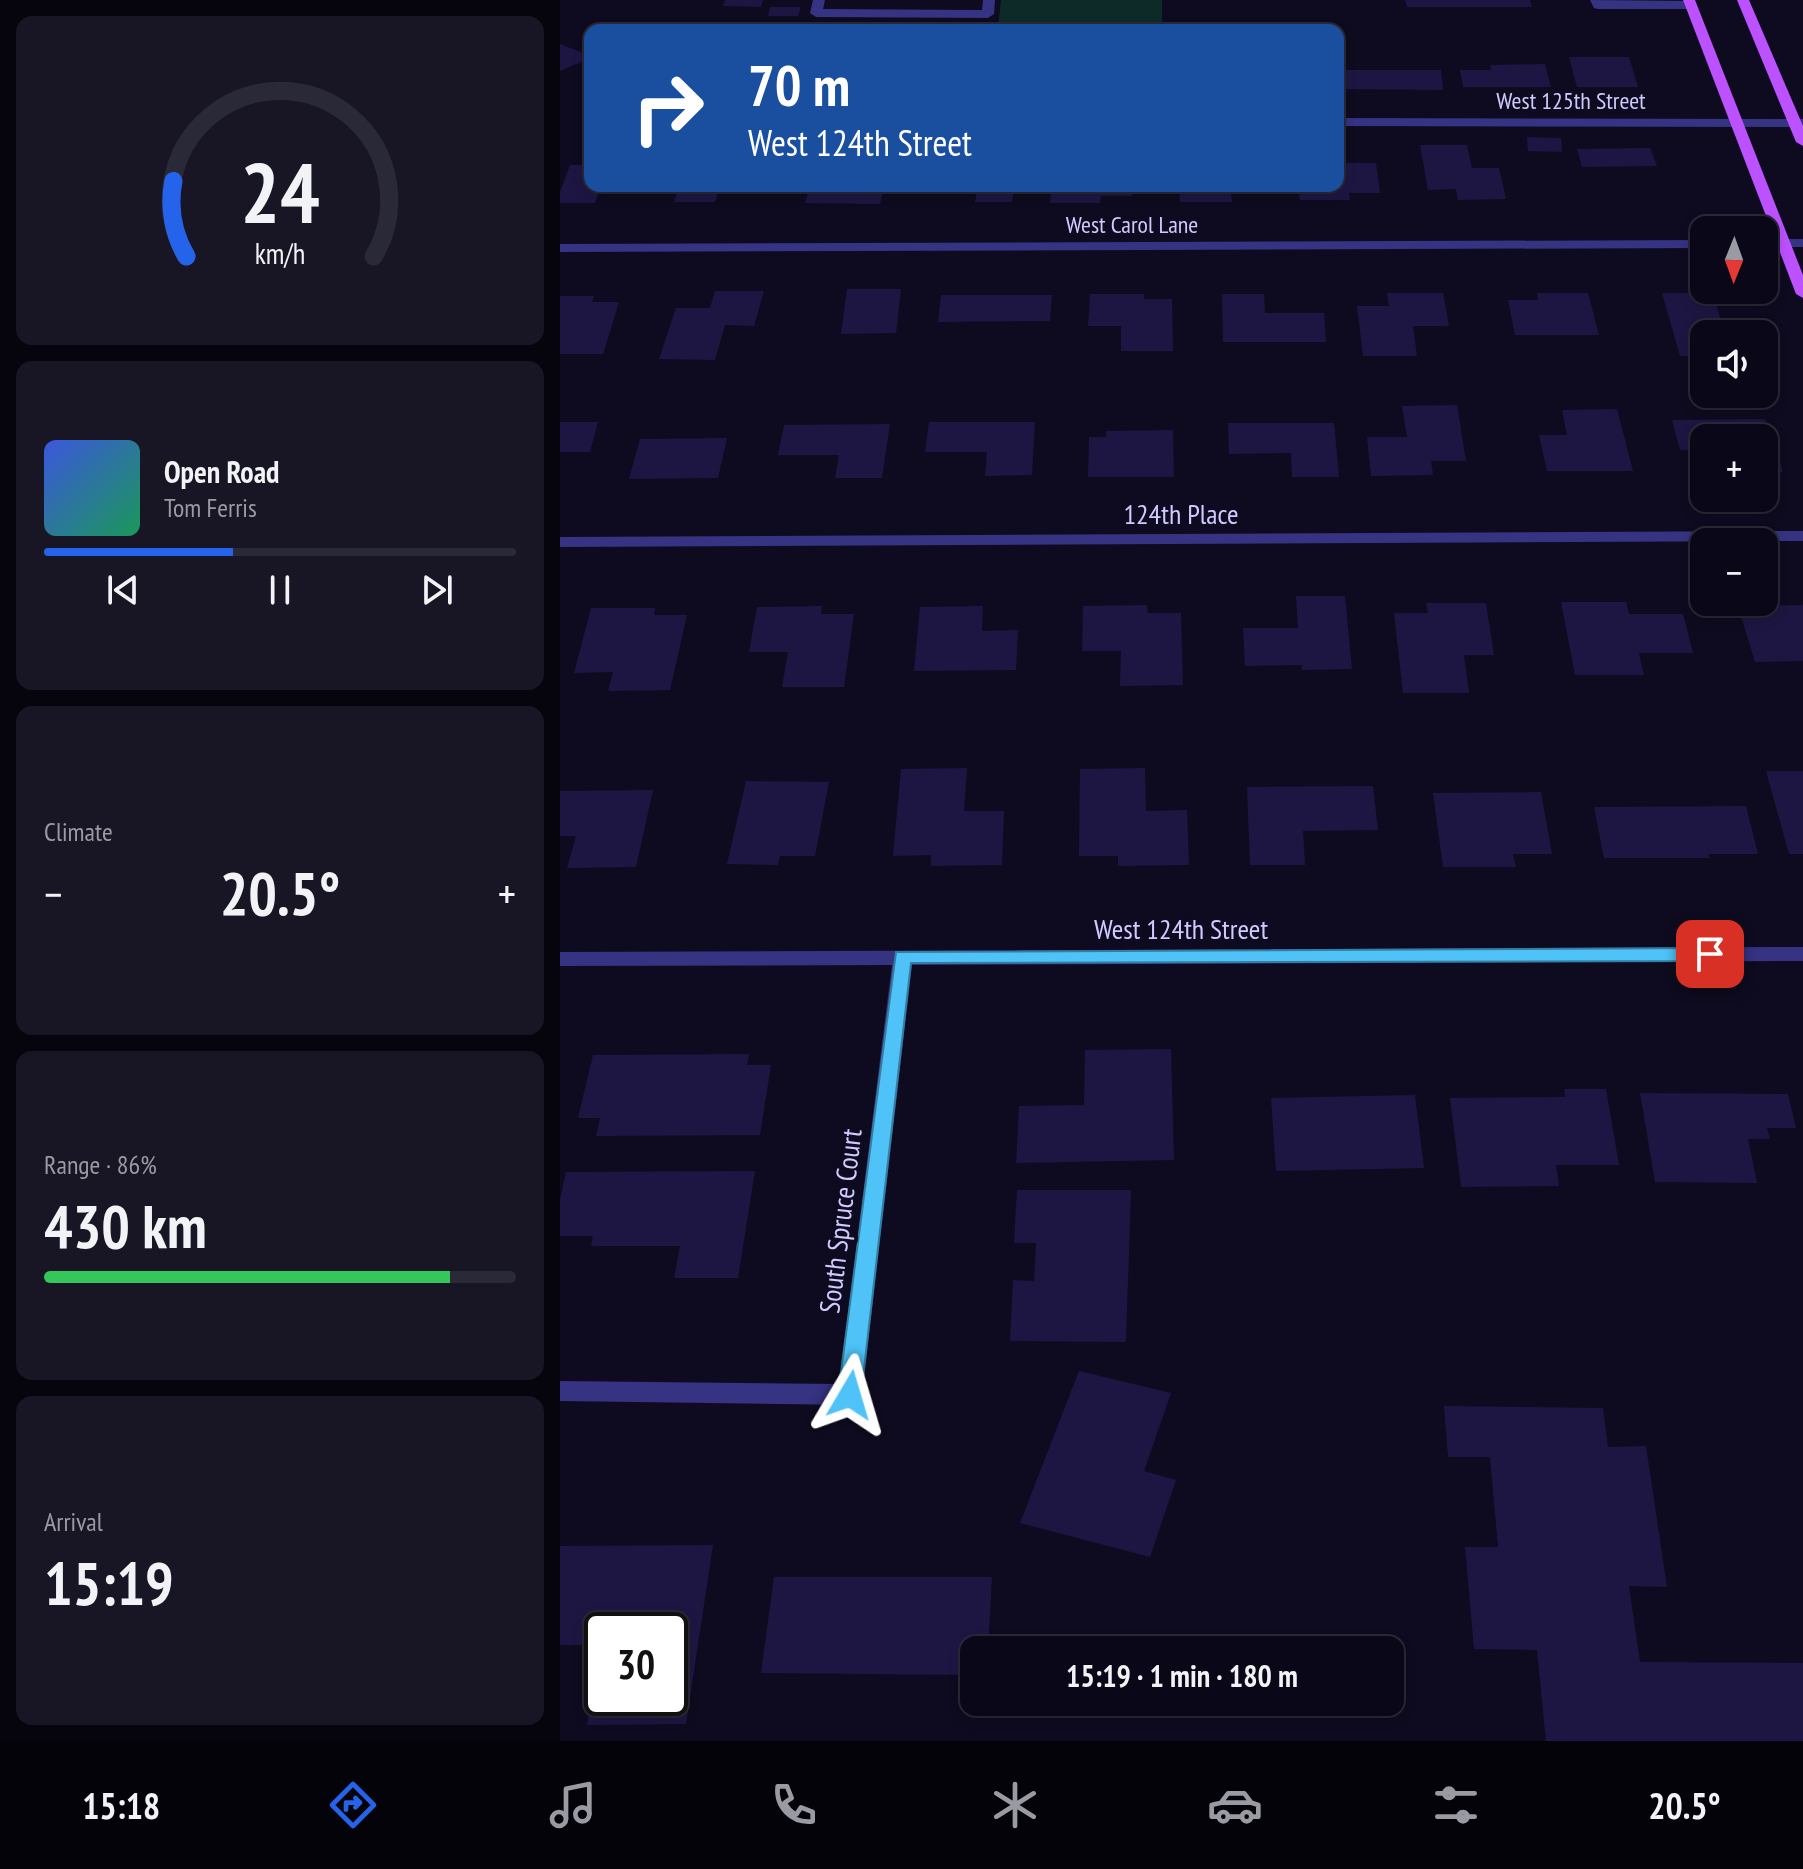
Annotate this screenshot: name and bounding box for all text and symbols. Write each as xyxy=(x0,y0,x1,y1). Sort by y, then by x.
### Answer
text: 70 m xyxy=(748,49,850,121)
icon: right xyxy=(616,56,720,160)
street label: West 125th Street xyxy=(1496,85,1646,116)
text: West 124th Street xyxy=(748,119,972,166)
text: 24 xyxy=(240,137,320,245)
street label: West Carol Lane xyxy=(1066,209,1198,240)
north arrow xyxy=(1690,216,1778,304)
map controls xyxy=(1690,216,1778,616)
text: km/h xyxy=(255,235,305,272)
button: sound xyxy=(1690,320,1778,408)
button: + xyxy=(1690,424,1778,512)
text: Open Road xyxy=(164,452,279,491)
text: Tom Ferris xyxy=(164,491,257,524)
street label: 124th Place xyxy=(1123,495,1239,532)
button: − xyxy=(1690,528,1778,616)
icon: previous xyxy=(101,568,145,612)
icon: pause xyxy=(258,568,302,612)
icon: next xyxy=(415,568,459,612)
text: Climate xyxy=(44,815,113,848)
text: 20.5° xyxy=(220,854,340,932)
text: − xyxy=(44,865,62,922)
text: + xyxy=(498,865,516,922)
street label: West 124th Street xyxy=(1094,910,1268,947)
pin xyxy=(1676,920,1744,988)
icon: arrive xyxy=(1688,932,1732,976)
street label: South Spruce Court xyxy=(810,1126,870,1315)
text: Range · 86% xyxy=(44,1148,157,1181)
text: 430 km xyxy=(44,1187,207,1265)
position arrow xyxy=(808,1353,892,1437)
text: Arrival xyxy=(44,1505,103,1538)
text: 15:19 xyxy=(44,1544,174,1622)
speed limit sign: 30 xyxy=(584,1612,688,1716)
text: 15:19 · 1 min · 180 m xyxy=(1066,1656,1298,1695)
icon: directions xyxy=(325,1777,381,1833)
icon: music xyxy=(545,1777,601,1833)
icon: phone xyxy=(766,1777,822,1833)
icon: climate xyxy=(987,1777,1043,1833)
icon: car xyxy=(1207,1777,1263,1833)
icon: filters xyxy=(1428,1777,1484,1833)
text: 15:18 xyxy=(82,1782,160,1829)
text: 20.5° xyxy=(1648,1782,1721,1829)

